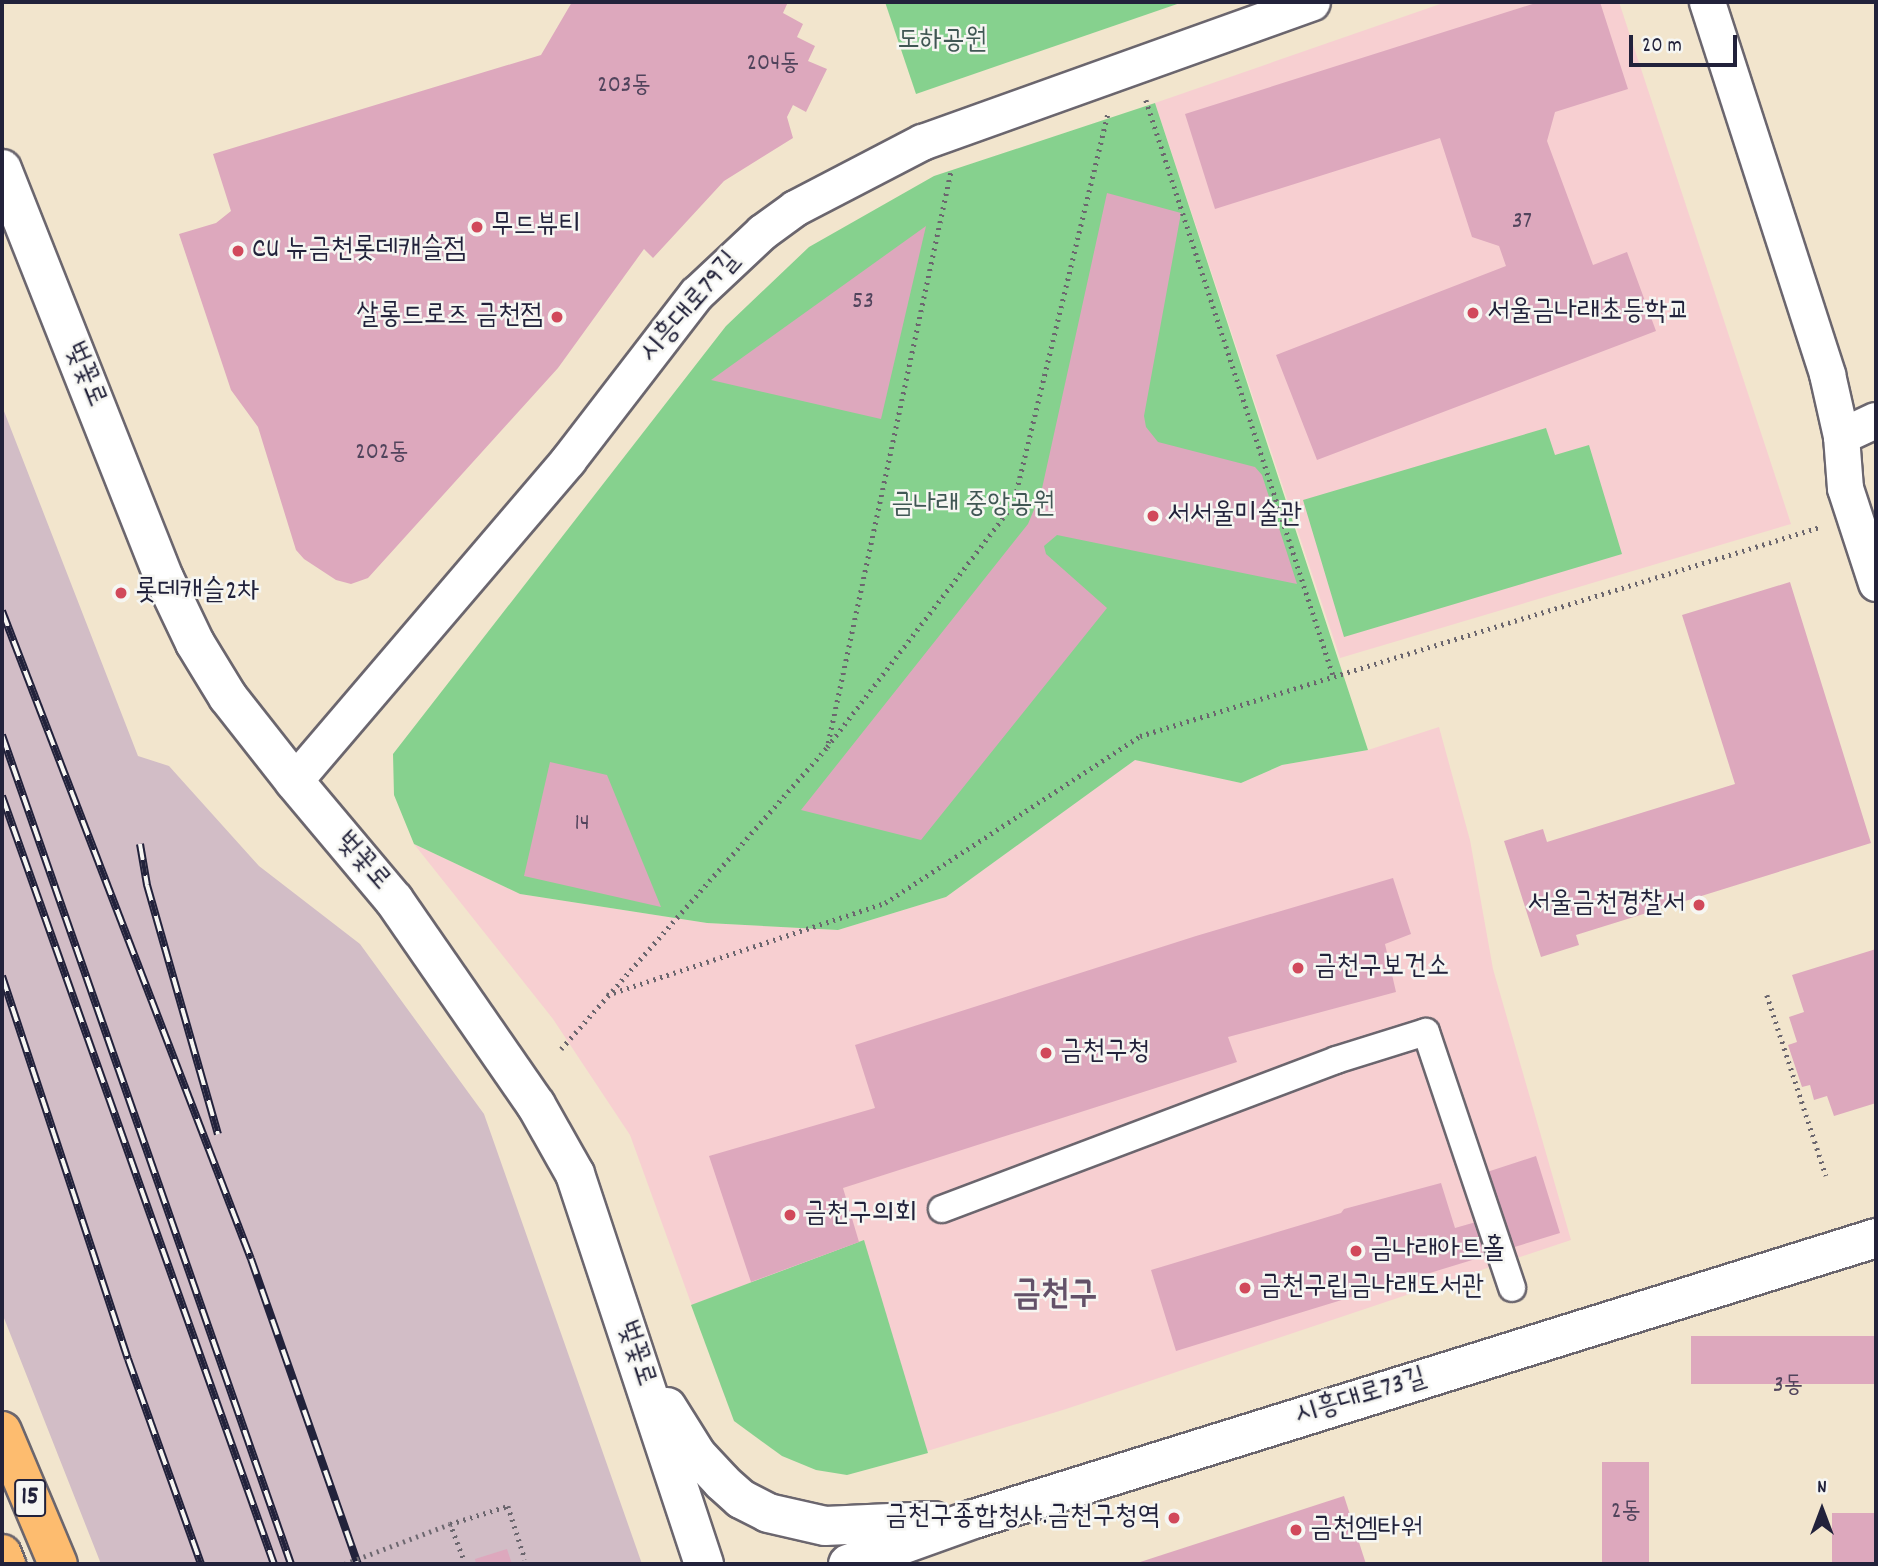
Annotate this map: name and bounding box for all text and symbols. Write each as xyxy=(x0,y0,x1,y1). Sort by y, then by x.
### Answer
scale bar xyxy=(1633,21,1742,65)
park label: 도하공원 xyxy=(897,25,987,59)
text: 20 m xyxy=(1642,32,1682,62)
house number: 204동 xyxy=(747,51,799,79)
house number: 203동 xyxy=(597,73,651,101)
house number: 37 xyxy=(1512,209,1532,237)
place label: 무드뷰티 xyxy=(491,210,581,244)
marker: 무드뷰티 xyxy=(469,219,485,235)
place label: CU 뉴금천롯데캐슬점 xyxy=(252,234,466,268)
marker: CU 뉴금천롯데캐슬점 xyxy=(230,243,246,259)
street label: 시흥대로79길 xyxy=(634,246,748,370)
house number: 53 xyxy=(852,289,874,317)
place label: 서울금나래초등학교 xyxy=(1487,296,1690,330)
place label: 살롱드로즈 금천점 xyxy=(356,300,543,334)
marker: 서울금나래초등학교 xyxy=(1465,305,1481,321)
marker: 살롱드로즈 금천점 xyxy=(549,309,565,325)
street label: 벚꽃로 xyxy=(56,337,112,413)
house number: 202동 xyxy=(355,440,409,468)
park label: 금나래 중앙공원 xyxy=(891,489,1055,523)
place label: 서서울미술관 xyxy=(1167,499,1302,533)
marker: 서서울미술관 xyxy=(1145,508,1161,524)
place label: 롯데캐슬2차 xyxy=(135,576,260,610)
marker: 롯데캐슬2차 xyxy=(113,585,129,601)
house number: 14 xyxy=(574,811,590,839)
street label: 벚꽃로 xyxy=(327,825,397,899)
place label: 서울금천경찰서 xyxy=(1527,888,1685,922)
marker: 서울금천경찰서 xyxy=(1691,897,1707,913)
place label: 금천구보건소 xyxy=(1314,951,1449,985)
marker: 금천구보건소 xyxy=(1288,958,1308,978)
place label: 금천구청 xyxy=(1060,1036,1150,1070)
marker: 금천구청 xyxy=(1038,1045,1054,1061)
place label: 금천구의회 xyxy=(804,1198,917,1232)
marker: 금천구의회 xyxy=(782,1207,798,1223)
place label: 금나래아트홀 xyxy=(1370,1234,1505,1268)
marker: 금나래아트홀 xyxy=(1348,1243,1364,1259)
place label: 금천구립금나래도서관 xyxy=(1259,1271,1484,1305)
district label: 금천구 xyxy=(1013,1275,1097,1317)
marker: 금천구립금나래도서관 xyxy=(1237,1280,1253,1296)
street label: 벚꽃로 xyxy=(609,1317,661,1391)
street label: 시흥대로73길 xyxy=(1291,1362,1431,1434)
house number: 3동 xyxy=(1773,1373,1803,1401)
north arrow xyxy=(1787,1475,1857,1545)
text: N xyxy=(1817,1475,1827,1502)
road number: 15 xyxy=(12,1476,48,1520)
house number: 2동 xyxy=(1611,1499,1641,1527)
place label: 금천구종합청사.금천구청역 xyxy=(885,1501,1160,1535)
marker: 금천구종합청사.금천구청역 xyxy=(1166,1510,1182,1526)
place label: 금천엠타워 xyxy=(1310,1513,1423,1547)
marker: 금천엠타워 xyxy=(1288,1522,1304,1538)

